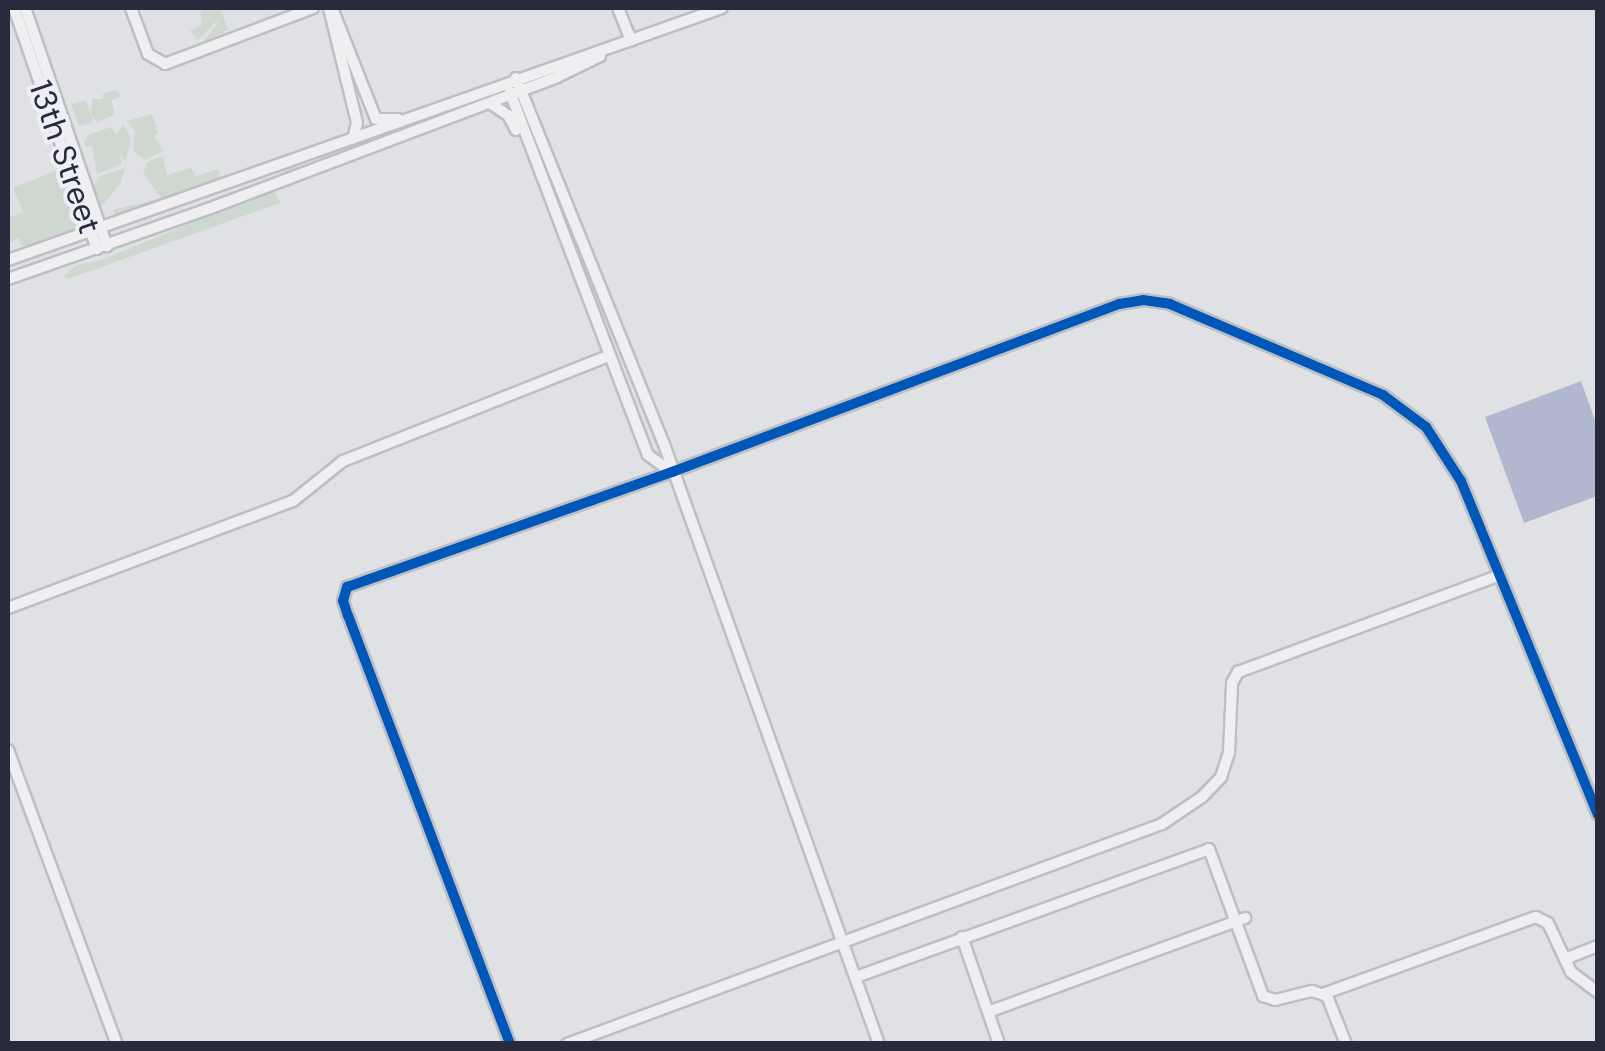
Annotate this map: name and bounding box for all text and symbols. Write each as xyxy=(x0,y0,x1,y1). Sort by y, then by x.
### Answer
street label: 13th Street xyxy=(21,76,109,238)

